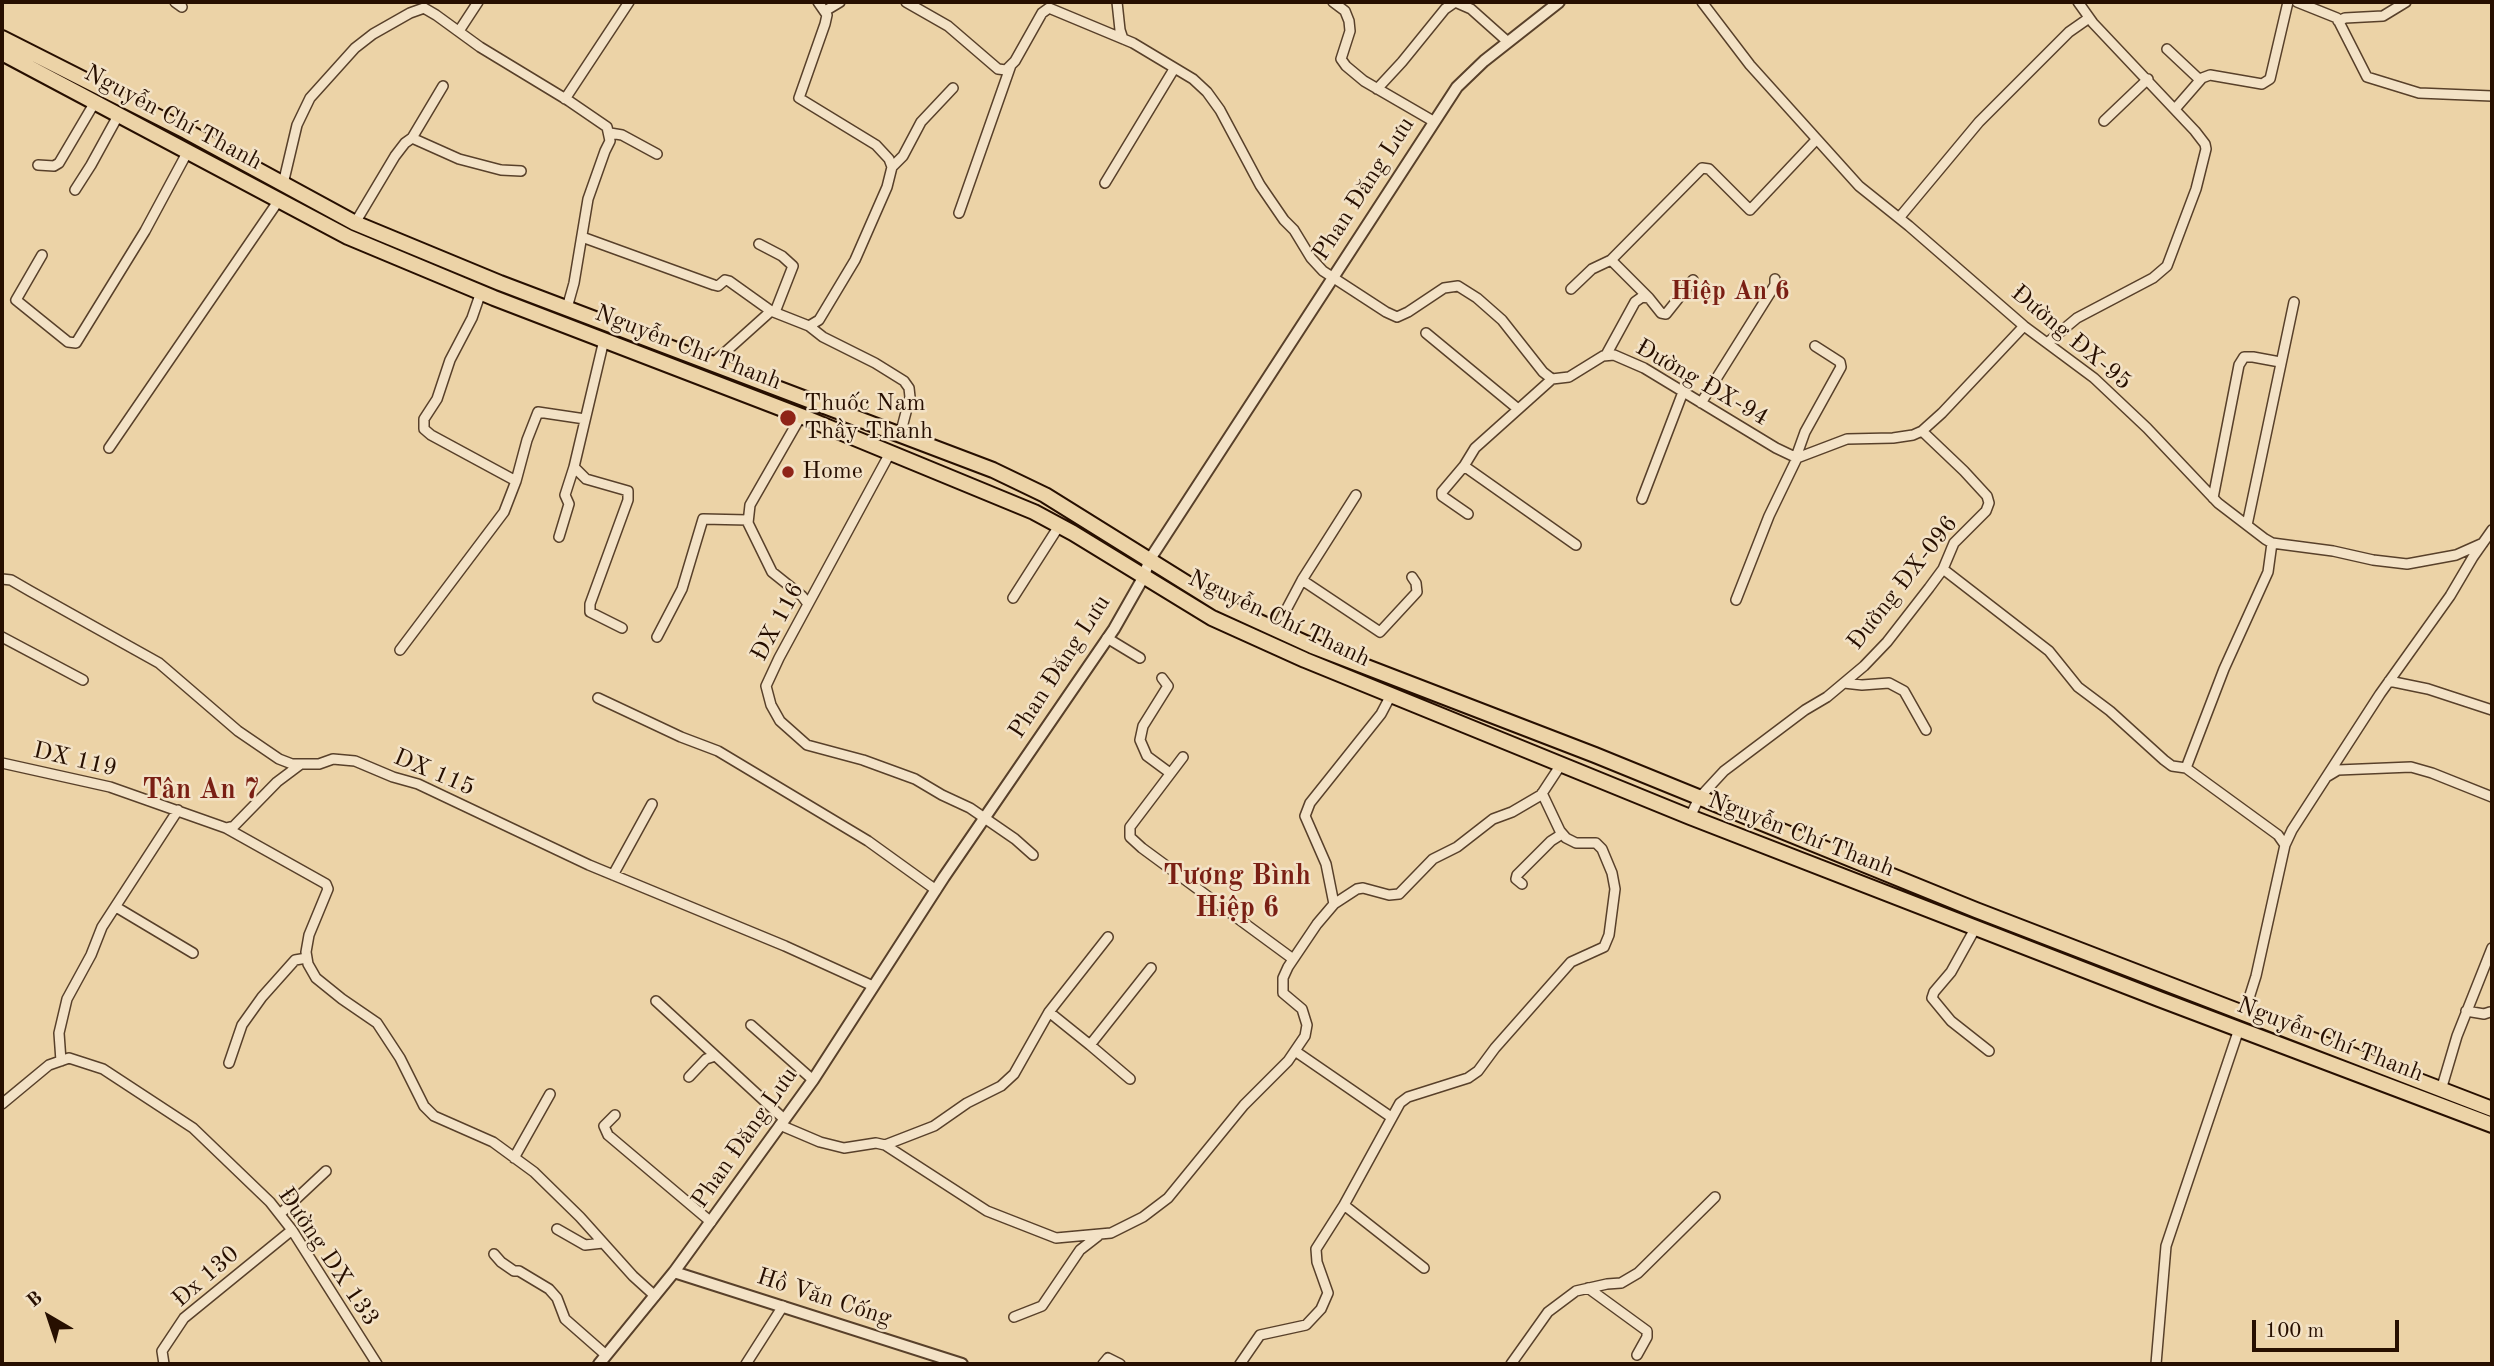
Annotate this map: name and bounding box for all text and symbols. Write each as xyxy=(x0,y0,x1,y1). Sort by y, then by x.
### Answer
street label: Nguyễn Chí Thanh xyxy=(79,59,267,177)
street label: Phan Đăng Lưu xyxy=(1307,112,1421,266)
district label: Hiệp An 6 xyxy=(1670,276,1790,308)
street label: Đường ĐX-95 xyxy=(2005,279,2137,397)
street label: Nguyễn Chí Thanh xyxy=(591,299,785,397)
street label: Đường ĐX-94 xyxy=(1630,333,1774,433)
place label: Thuốc Nam Thầy Thanh xyxy=(804,390,933,446)
marker: Thuốc Nam Thầy Thanh xyxy=(778,408,798,428)
place label: Home xyxy=(802,458,863,486)
marker: Home xyxy=(780,464,796,480)
street label: Đường ĐX-096 xyxy=(1842,510,1964,656)
street label: Nguyễn Chí Thanh xyxy=(1183,564,1375,674)
street label: ĐX 116 xyxy=(745,578,811,666)
street label: Phan Đăng Lưu xyxy=(1003,590,1117,744)
street label: DX 119 xyxy=(30,736,120,784)
street label: DX 115 xyxy=(389,743,479,803)
district label: Tân An 7 xyxy=(142,774,260,808)
street label: Nguyễn Chí Thanh xyxy=(1704,786,1898,884)
district label: Tương Bình Hiệp 6 xyxy=(1163,860,1311,926)
street label: Nguyễn Chí Thanh xyxy=(2233,991,2427,1089)
street label: Phan Đăng Lưu xyxy=(686,1062,804,1214)
street label: Đường DX 133 xyxy=(271,1182,385,1332)
street label: Đx 130 xyxy=(167,1240,245,1314)
street label: Hồ Văn Cống xyxy=(753,1263,895,1333)
north arrow xyxy=(14,1282,84,1352)
text: B xyxy=(24,1289,47,1312)
scale bar xyxy=(2256,1306,2403,1350)
text: 100 m xyxy=(2265,1321,2324,1342)

